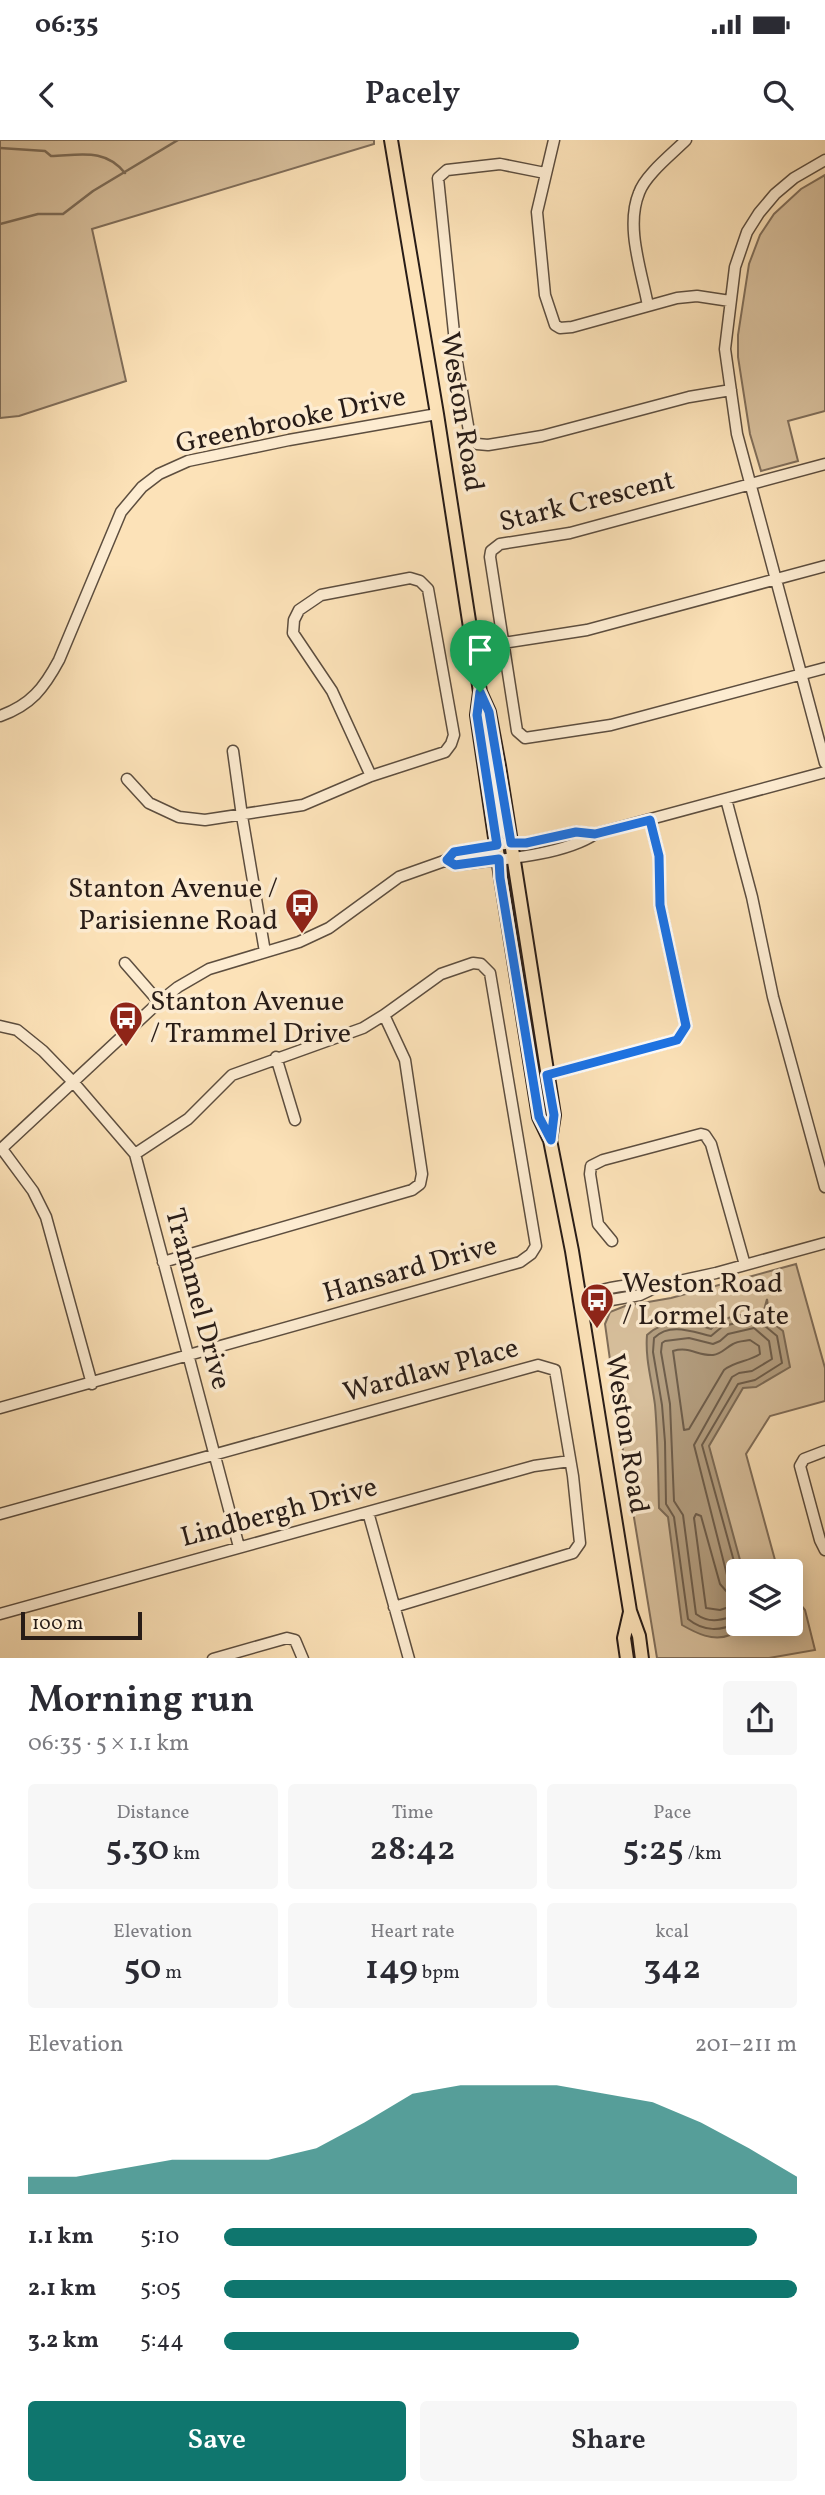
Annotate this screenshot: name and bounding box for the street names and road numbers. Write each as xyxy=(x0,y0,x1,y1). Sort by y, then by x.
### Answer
street label: Weston Road xyxy=(429,329,493,495)
street label: Greenbrooke Drive xyxy=(172,378,410,464)
street label: Stark Crescent xyxy=(495,461,679,543)
street label: Trammel Drive xyxy=(154,1204,240,1394)
street label: Hansard Drive xyxy=(319,1227,501,1313)
street label: Wardlaw Place xyxy=(339,1329,523,1413)
street label: Weston Road xyxy=(594,1351,658,1517)
street label: Lindbergh Drive xyxy=(176,1468,382,1558)

